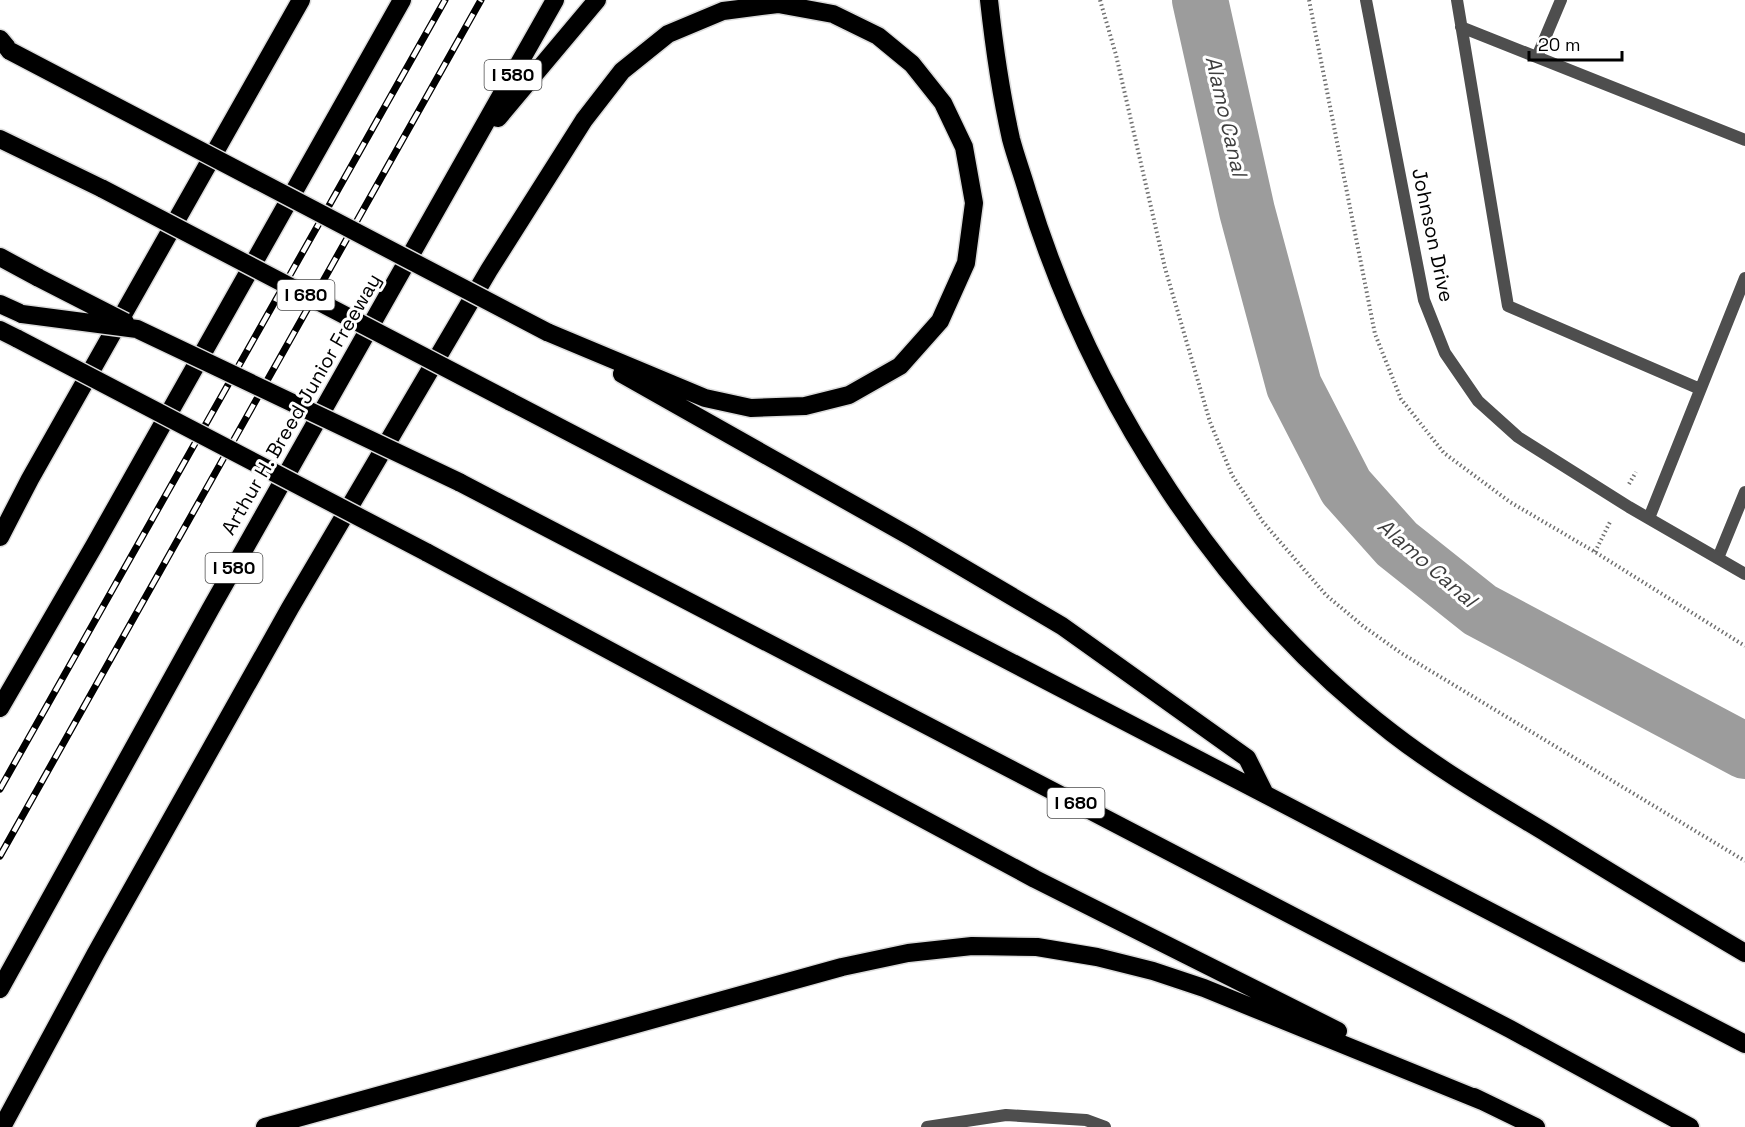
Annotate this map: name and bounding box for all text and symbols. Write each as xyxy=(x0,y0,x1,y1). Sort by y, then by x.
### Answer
scale bar xyxy=(1529,24,1622,62)
text: 20 m xyxy=(1538,33,1581,56)
water label: Alamo Canal xyxy=(1200,53,1254,181)
road number: I 580 xyxy=(484,60,542,90)
street label: Johnson Drive xyxy=(1406,166,1460,304)
street label: Arthur H. Breed Junior Freeway xyxy=(215,269,387,539)
road number: I 680 xyxy=(278,280,334,310)
water label: Alamo Canal xyxy=(1372,512,1485,615)
road number: I 580 xyxy=(206,553,262,583)
road number: I 680 xyxy=(1048,788,1104,818)

